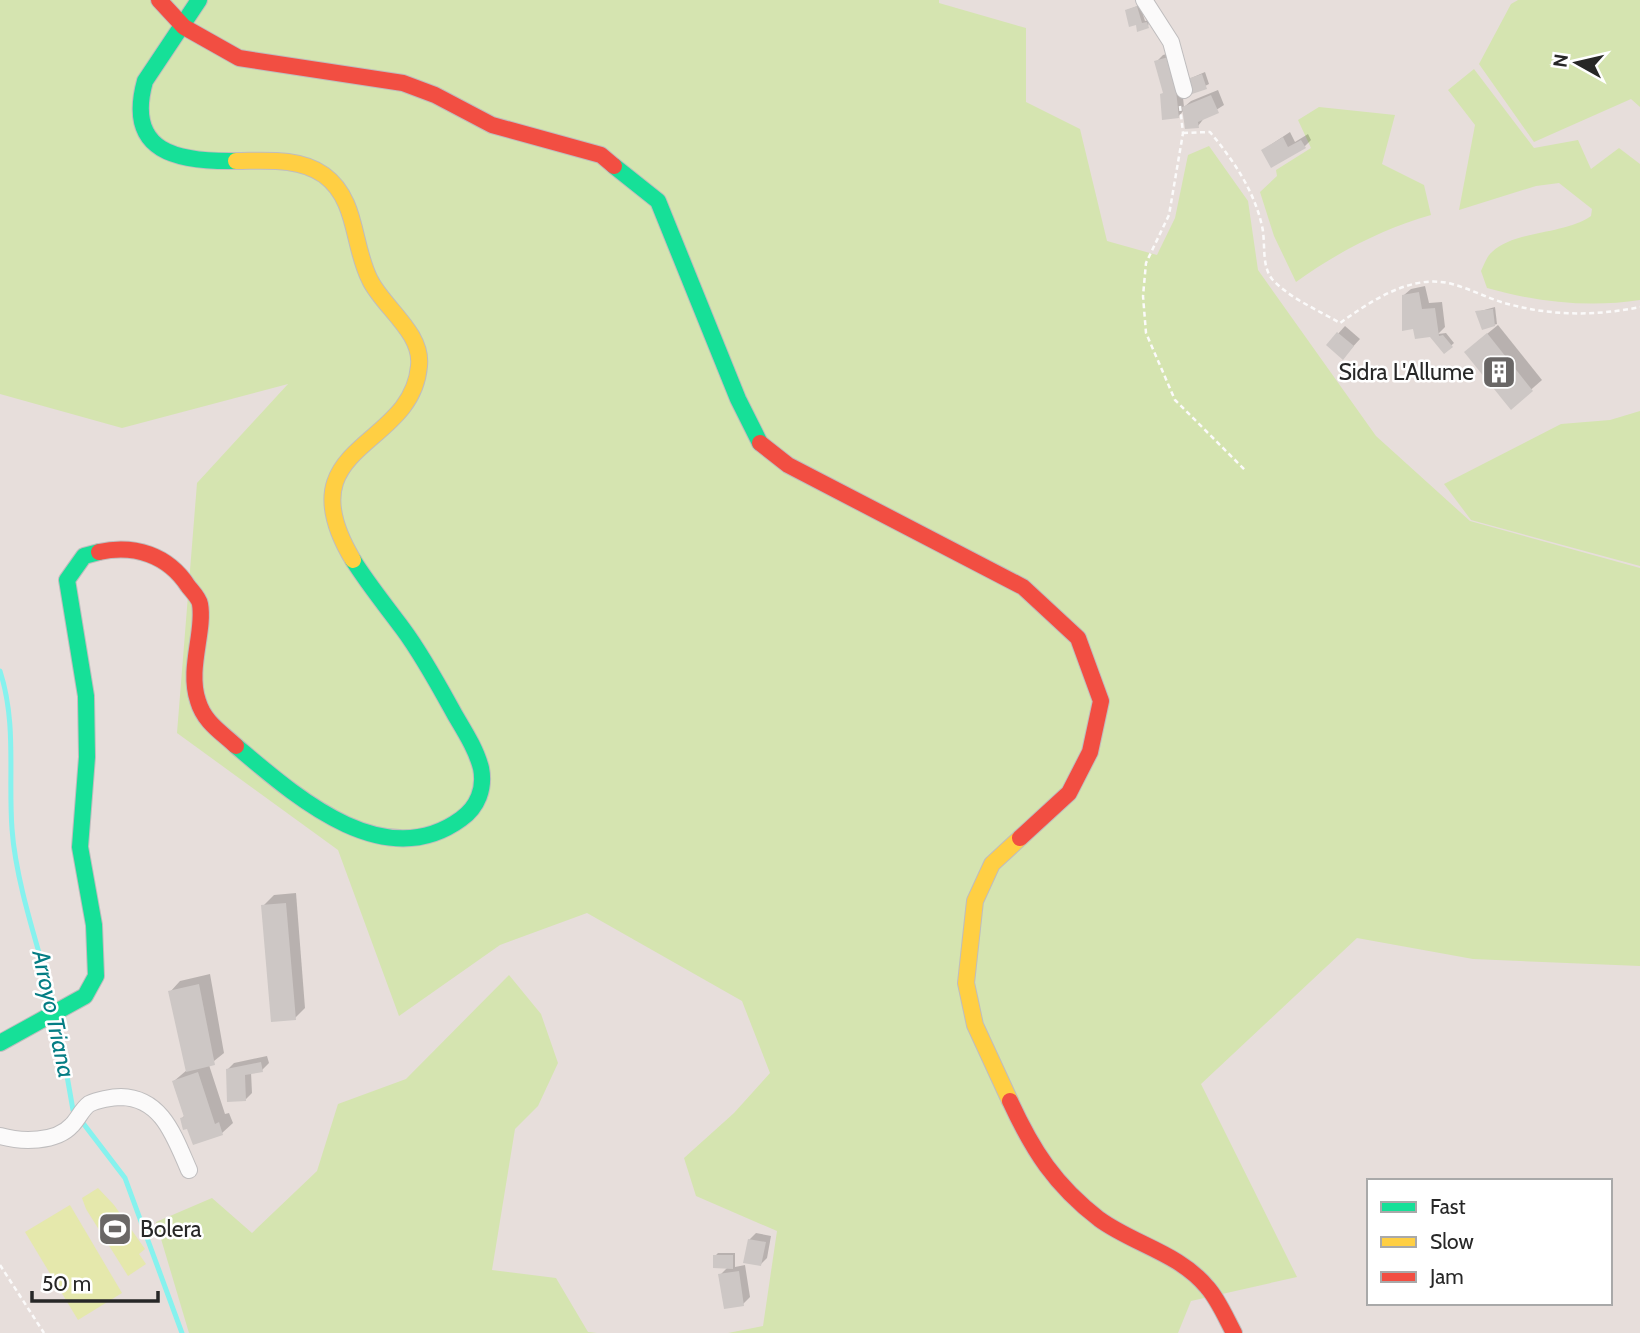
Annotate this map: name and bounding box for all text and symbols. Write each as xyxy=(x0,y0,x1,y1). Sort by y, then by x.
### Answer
north arrow xyxy=(1542,28,1612,98)
text: N xyxy=(1548,52,1573,69)
building icon: Sidra L'Allume xyxy=(1480,353,1518,391)
place label: Sidra L'Allume xyxy=(1338,358,1474,386)
water label: Arroyo Triana xyxy=(26,947,82,1080)
legend xyxy=(1367,1179,1612,1305)
text: Fast xyxy=(1430,1194,1466,1219)
sports icon: Bolera xyxy=(96,1210,134,1248)
place label: Bolera xyxy=(140,1215,202,1243)
text: Slow xyxy=(1430,1229,1474,1254)
scale bar xyxy=(32,1260,158,1304)
text: Jam xyxy=(1429,1264,1464,1289)
text: 50 m xyxy=(42,1271,91,1296)

